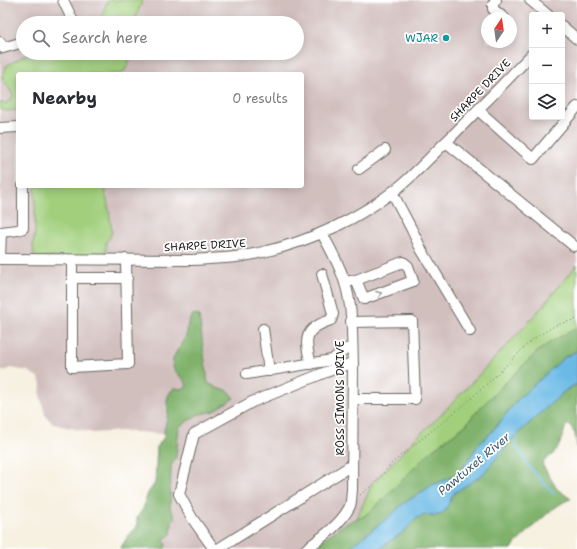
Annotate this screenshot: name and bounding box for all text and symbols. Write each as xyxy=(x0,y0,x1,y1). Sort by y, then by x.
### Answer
north arrow xyxy=(481,12,517,48)
map controls xyxy=(529,12,565,120)
button: + xyxy=(529,12,565,48)
search box xyxy=(16,16,304,60)
icon: search xyxy=(30,27,52,49)
text: Search here xyxy=(62,28,148,48)
place label: WJAR xyxy=(405,31,438,46)
marker: WJAR xyxy=(441,33,451,43)
button: − xyxy=(529,48,565,84)
street label: SHARPE DRIVE xyxy=(447,56,514,125)
button: layers xyxy=(529,84,565,120)
text: Nearby xyxy=(32,87,97,109)
text: 0 results xyxy=(232,90,288,107)
street label: SHARPE DRIVE xyxy=(164,236,246,255)
one-way arrow xyxy=(375,290,382,298)
street label: ROSS SIMONS DRIVE xyxy=(333,340,348,456)
water label: Pawtuxet River xyxy=(435,429,514,499)

